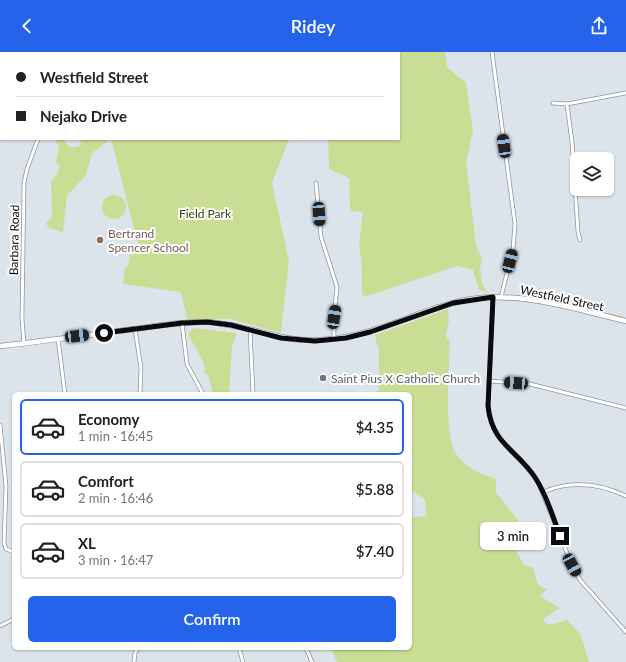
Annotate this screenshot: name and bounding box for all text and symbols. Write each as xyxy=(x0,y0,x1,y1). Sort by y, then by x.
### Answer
icon: back xyxy=(16,15,38,37)
text: Ridey xyxy=(291,15,335,37)
icon: share xyxy=(588,15,610,37)
text: Westfield Street xyxy=(40,68,148,86)
text: Nejako Drive xyxy=(40,107,127,125)
car xyxy=(496,133,512,159)
map controls xyxy=(570,152,614,196)
button: layers xyxy=(570,152,614,196)
car xyxy=(312,202,326,226)
street label: Barbara Road xyxy=(6,205,22,275)
park label: Field Park xyxy=(179,206,232,221)
place label: Bertrand Spencer School xyxy=(108,226,189,255)
marker: Bertrand Spencer School xyxy=(95,235,105,245)
car xyxy=(501,248,519,274)
street label: Westfield Street xyxy=(519,282,606,314)
car xyxy=(326,304,342,330)
route start xyxy=(95,324,113,342)
car xyxy=(64,329,90,343)
place label: Saint Pius X Catholic Church xyxy=(331,371,480,386)
marker: Saint Pius X Catholic Church xyxy=(318,373,328,383)
car xyxy=(504,376,528,390)
icon: car xyxy=(30,409,66,445)
text: Economy xyxy=(78,410,139,428)
text: $4.35 xyxy=(356,418,394,436)
text: 1 min · 16:45 xyxy=(78,428,153,444)
icon: car xyxy=(30,471,66,507)
text: Comfort xyxy=(78,472,134,490)
text: $5.88 xyxy=(356,480,394,498)
text: 2 min · 16:46 xyxy=(78,490,153,506)
callout: 3 min xyxy=(480,522,546,550)
route end xyxy=(551,527,569,545)
text: 3 min xyxy=(497,528,529,544)
icon: car xyxy=(30,533,66,569)
text: XL xyxy=(78,534,96,552)
text: $7.40 xyxy=(356,542,394,560)
text: 3 min · 16:47 xyxy=(78,552,153,568)
car xyxy=(561,552,583,578)
button: Confirm xyxy=(28,596,396,642)

